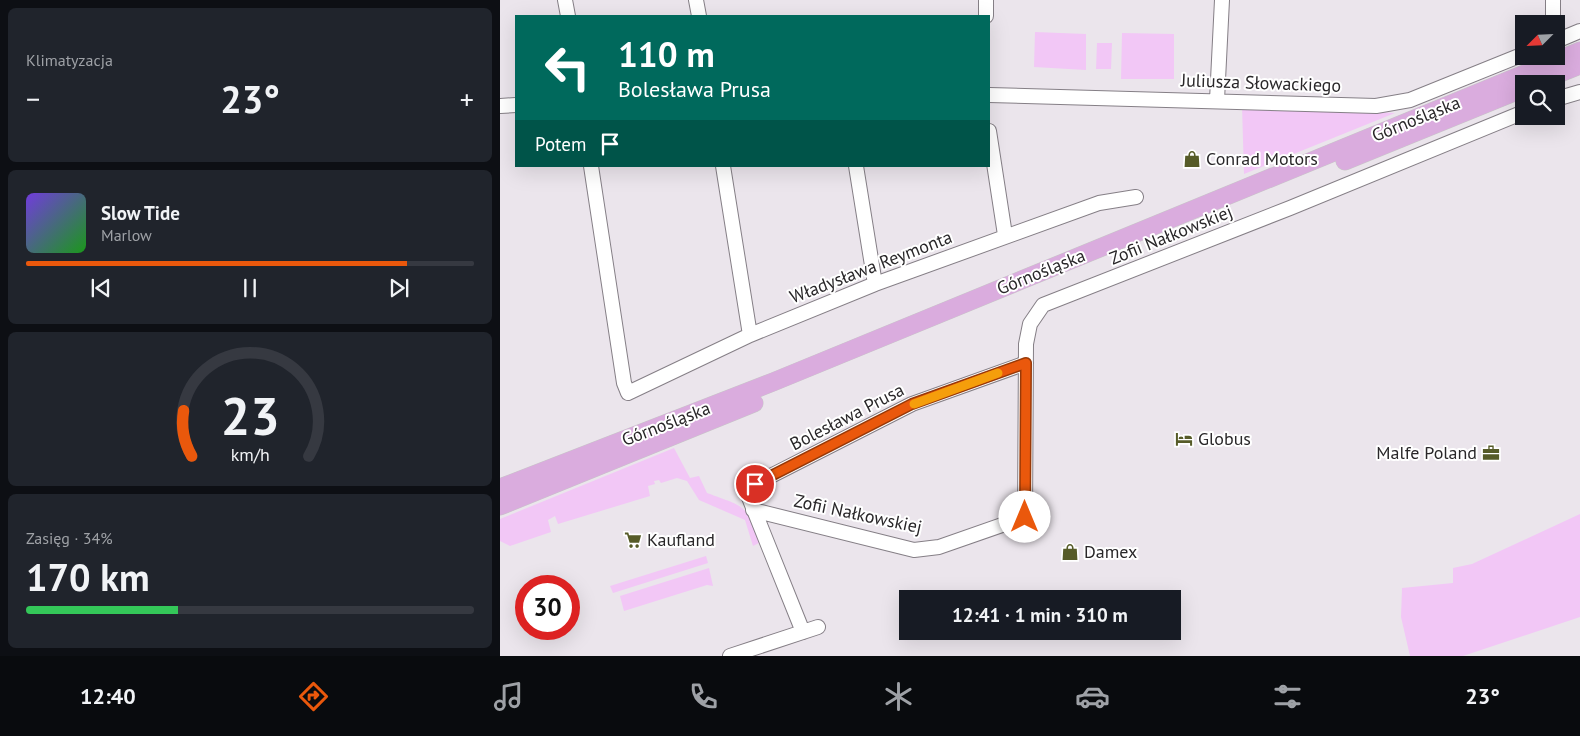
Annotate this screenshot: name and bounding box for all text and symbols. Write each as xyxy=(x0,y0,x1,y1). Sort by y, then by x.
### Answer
north arrow xyxy=(1515,15,1565,65)
map controls xyxy=(1515,15,1565,125)
text: 110 m xyxy=(618,31,715,77)
icon: left xyxy=(535,35,600,100)
text: Klimatyzacja xyxy=(26,50,113,70)
street label: Juliusza Słowackiego xyxy=(1180,68,1342,97)
text: 23° xyxy=(220,74,280,123)
text: Bolesława Prusa xyxy=(618,75,771,103)
button: search xyxy=(1515,75,1565,125)
text: − xyxy=(26,80,40,117)
text: + xyxy=(460,80,474,117)
street label: Górnośląska xyxy=(1368,90,1463,147)
icon: arrive xyxy=(596,130,624,158)
text: Potem xyxy=(535,132,586,156)
place label: Conrad Motors xyxy=(1206,147,1318,170)
shop icon: Conrad Motors xyxy=(1182,149,1202,169)
street label: Zofii Nałkowskiej xyxy=(1106,199,1236,270)
text: Slow Tide xyxy=(101,201,180,225)
text: Marlow xyxy=(101,225,152,245)
street label: Władysława Reymonta xyxy=(786,225,955,308)
street label: Górnośląska xyxy=(993,243,1088,300)
icon: previous xyxy=(87,274,115,302)
icon: pause xyxy=(236,274,264,302)
icon: next xyxy=(385,274,413,302)
street label: Bolesława Prusa xyxy=(786,378,908,455)
text: 23 xyxy=(221,382,279,449)
street label: Górnośląska xyxy=(618,396,713,451)
place label: Globus xyxy=(1198,427,1251,450)
hotel icon: Globus xyxy=(1174,429,1194,449)
place label: Malfe Poland xyxy=(1376,441,1477,464)
text: km/h xyxy=(230,443,270,466)
office icon: Malfe Poland xyxy=(1481,443,1501,463)
pin xyxy=(734,463,776,505)
icon: arrive xyxy=(741,470,769,498)
street label: Zofii Nałkowskiej xyxy=(792,489,924,538)
position arrow xyxy=(998,490,1050,542)
text: Zasięg · 34% xyxy=(26,528,113,548)
place label: Kaufland xyxy=(647,528,715,551)
supermarket icon: Kaufland xyxy=(623,530,643,550)
place label: Damex xyxy=(1084,540,1137,563)
shop icon: Damex xyxy=(1060,542,1080,562)
text: 170 km xyxy=(26,552,150,601)
speed limit sign: 30 xyxy=(515,575,580,640)
text: 12:41 · 1 min · 310 m xyxy=(952,603,1128,627)
icon: directions xyxy=(296,679,331,714)
icon: music xyxy=(491,679,526,714)
icon: phone xyxy=(686,679,721,714)
icon: climate xyxy=(881,679,916,714)
icon: car xyxy=(1075,679,1110,714)
icon: filters xyxy=(1270,679,1305,714)
text: 12:40 xyxy=(80,682,136,710)
text: 23° xyxy=(1465,682,1500,710)

